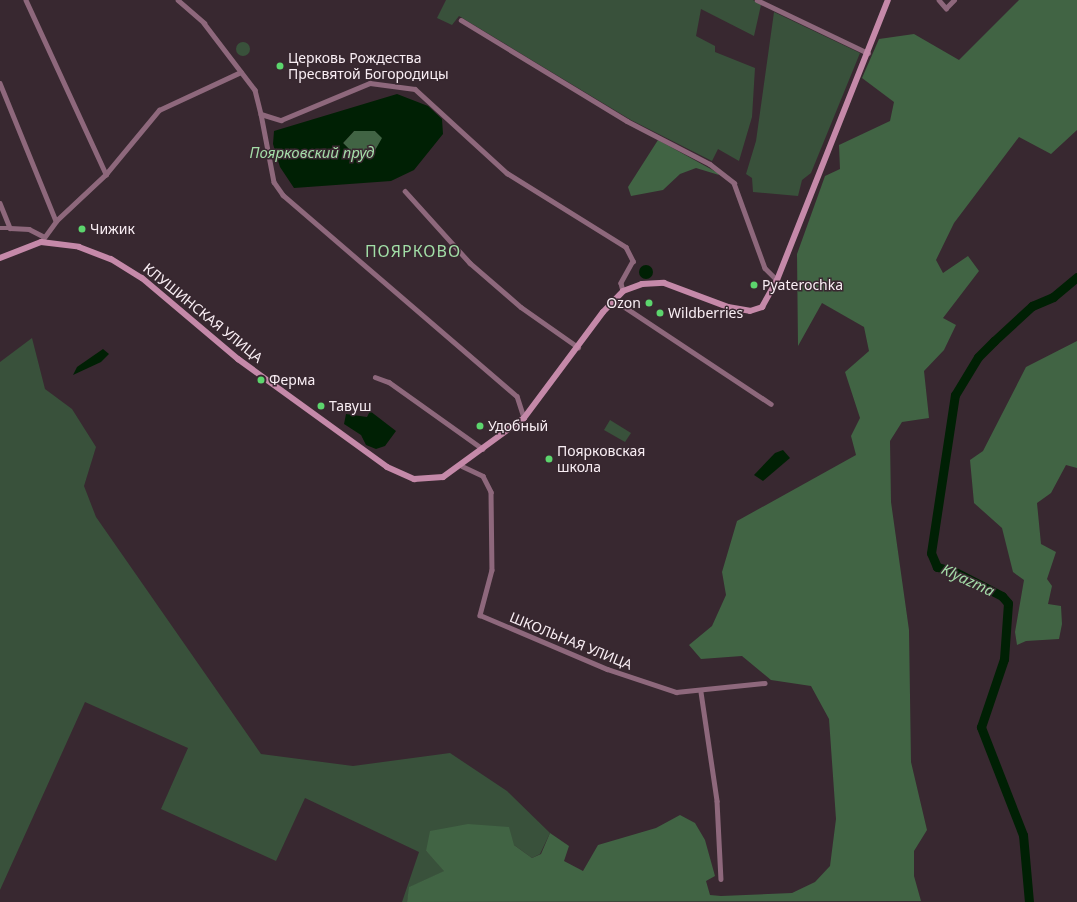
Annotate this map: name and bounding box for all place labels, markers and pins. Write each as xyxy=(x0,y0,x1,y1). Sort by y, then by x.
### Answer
place label: Церковь Рождества Пресвятой Богородицы xyxy=(288,50,449,82)
marker: Церковь Рождества Пресвятой Богородицы xyxy=(275,61,285,71)
place label: Чижик xyxy=(90,221,135,237)
marker: Чижик xyxy=(77,224,87,234)
place label: Pyaterochka xyxy=(762,277,843,293)
marker: Pyaterochka xyxy=(749,280,759,290)
place label: Ozon xyxy=(606,295,641,311)
marker: Ozon xyxy=(644,298,654,308)
place label: Wildberries xyxy=(668,305,743,321)
marker: Wildberries xyxy=(655,308,665,318)
place label: Ферма xyxy=(269,372,315,388)
marker: Ферма xyxy=(256,375,266,385)
place label: Тавуш xyxy=(329,398,371,414)
marker: Тавуш xyxy=(316,401,326,411)
place label: Удобный xyxy=(488,418,548,434)
marker: Удобный xyxy=(475,421,485,431)
place label: Поярковская школа xyxy=(557,443,645,476)
marker: Поярковская школа xyxy=(544,454,554,464)

